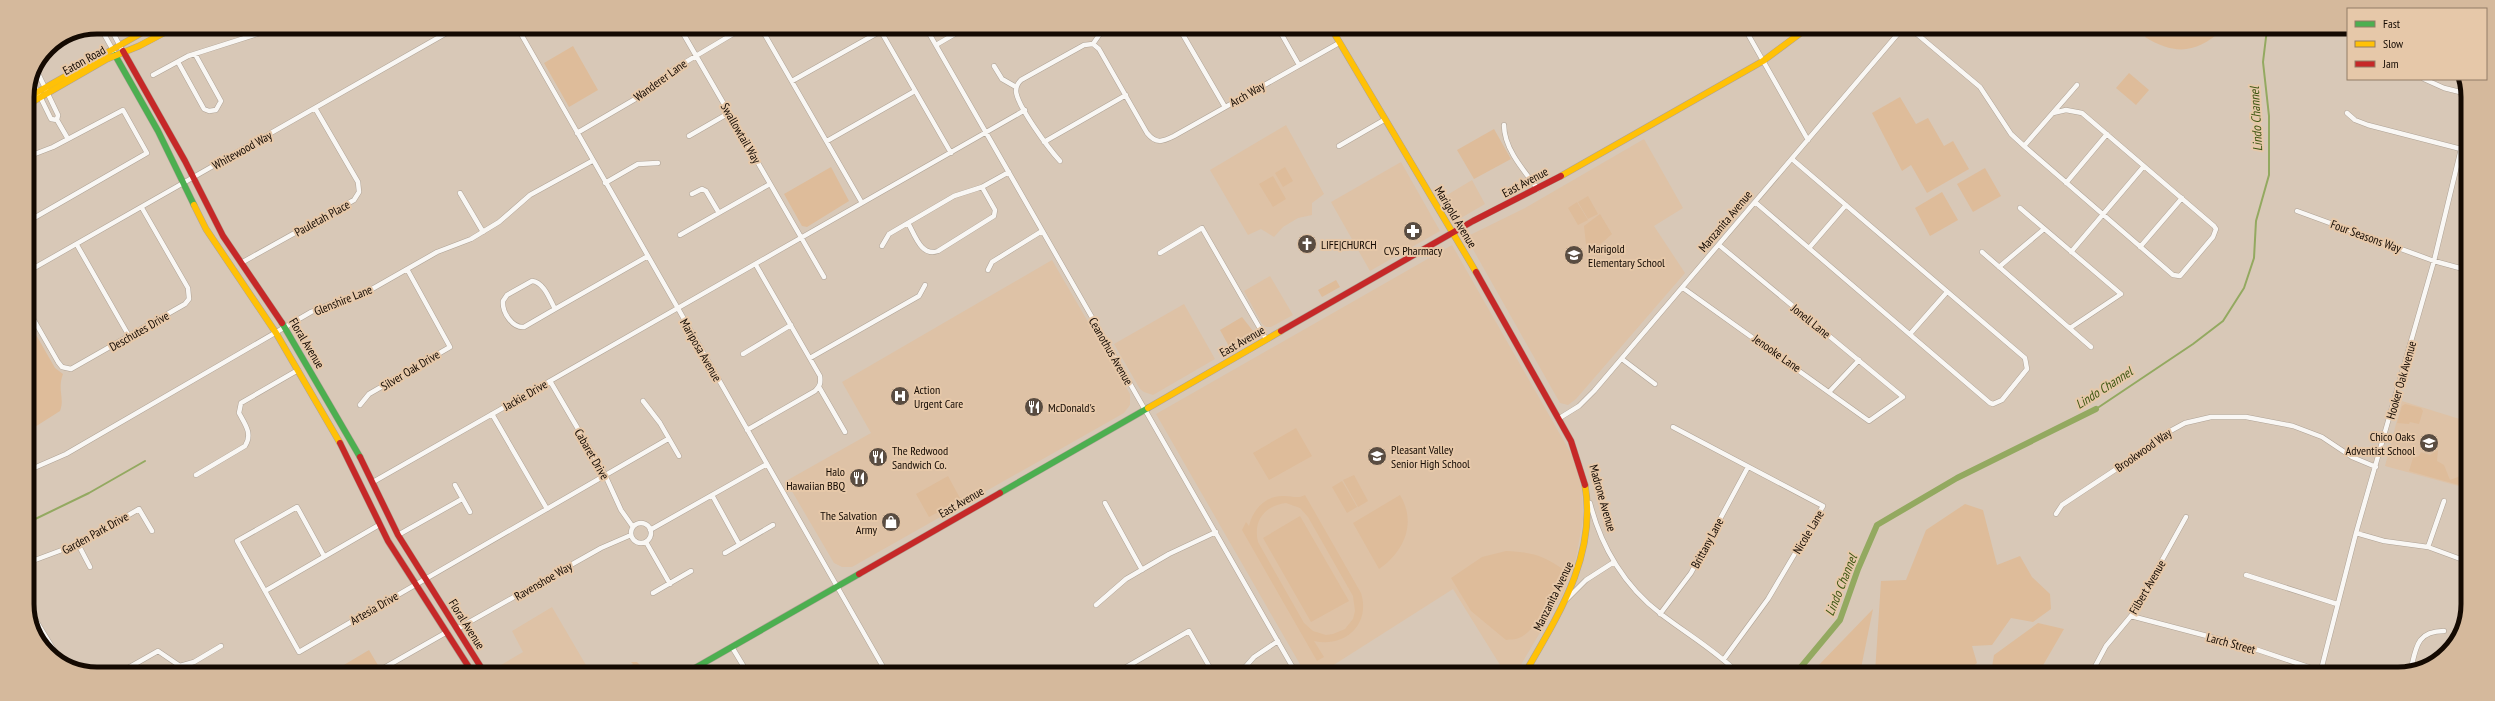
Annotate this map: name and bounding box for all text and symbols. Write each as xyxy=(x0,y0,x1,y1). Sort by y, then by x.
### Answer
legend xyxy=(2347,8,2487,80)
text: Fast xyxy=(2383,16,2401,31)
text: Slow xyxy=(2383,36,2404,51)
street label: Eaton Road xyxy=(60,42,108,78)
street label: Wanderer Lane xyxy=(631,56,689,104)
text: Jam xyxy=(2382,56,2399,71)
street label: Arch Way xyxy=(1227,78,1268,110)
water label: Lindo Channel xyxy=(2246,84,2266,152)
street label: Swallowtail Way xyxy=(718,100,765,166)
street label: Whitewood Way xyxy=(210,127,275,173)
street label: East Avenue xyxy=(1499,164,1551,200)
street label: Marigold Avenue xyxy=(1432,183,1480,251)
street label: Manzanita Avenue xyxy=(1695,187,1755,255)
street label: Pauletah Place xyxy=(292,197,352,239)
street label: Four Seasons Way xyxy=(2329,216,2404,256)
pharmacy icon: CVS Pharmacy xyxy=(1402,220,1424,242)
church icon: LIFE|CHURCH xyxy=(1296,233,1318,255)
place label: LIFE|CHURCH xyxy=(1321,237,1377,252)
place label: Marigold Elementary School xyxy=(1588,241,1665,270)
place label: CVS Pharmacy xyxy=(1384,243,1443,258)
school or university icon: Marigold Elementary School xyxy=(1563,244,1585,266)
street label: Glenshire Lane xyxy=(312,282,374,318)
street label: Jonell Lane xyxy=(1788,300,1834,341)
street label: Deschutes Drive xyxy=(106,308,172,354)
street label: Ceanothus Avenue xyxy=(1086,314,1136,388)
street label: Floral Avenue xyxy=(286,315,328,371)
street label: Mariposa Avenue xyxy=(677,316,725,384)
street label: East Avenue xyxy=(1217,322,1267,360)
street label: Jenooke Lane xyxy=(1749,330,1804,375)
street label: Hooker Oak Avenue xyxy=(2383,339,2419,421)
street label: Silver Oak Drive xyxy=(378,347,442,393)
water label: Lindo Channel xyxy=(2072,362,2137,413)
street label: Jackie Drive xyxy=(499,376,550,414)
place label: Action Urgent Care xyxy=(914,382,963,411)
hospital icon: Action Urgent Care xyxy=(889,385,911,407)
restaurant icon: McDonald's xyxy=(1023,396,1045,418)
place label: McDonald's xyxy=(1048,400,1095,415)
street label: Brookwood Way xyxy=(2112,425,2175,475)
street label: Cabaret Drive xyxy=(571,426,613,482)
place label: Chico Oaks Adventist School xyxy=(2346,429,2415,458)
school or university icon: Chico Oaks Adventist School xyxy=(2418,432,2440,454)
place label: Pleasant Valley Senior High School xyxy=(1391,442,1470,471)
place label: The Redwood Sandwich Co. xyxy=(892,443,948,472)
school or university icon: Pleasant Valley Senior High School xyxy=(1366,445,1388,467)
restaurant icon: The Redwood Sandwich Co. xyxy=(867,446,889,468)
street label: Madrone Avenue xyxy=(1586,463,1620,533)
place label: Halo Hawaiian BBQ xyxy=(786,464,845,493)
restaurant icon: Halo Hawaiian BBQ xyxy=(848,467,870,489)
street label: East Avenue xyxy=(936,483,986,521)
street label: Nicole Lane xyxy=(1789,507,1827,557)
place label: The Salvation Army xyxy=(820,508,877,537)
street label: Garden Park Drive xyxy=(59,509,131,557)
shop icon: The Salvation Army xyxy=(880,511,902,533)
street label: Brittany Lane xyxy=(1688,515,1726,571)
water label: Lindo Channel xyxy=(1821,550,1862,618)
street label: Filbert Avenue xyxy=(2126,557,2169,617)
street label: Ravenshoe Way xyxy=(511,558,575,604)
street label: Manzanita Avenue xyxy=(1530,559,1576,633)
street label: Artesia Drive xyxy=(347,588,401,628)
street label: Floral Avenue xyxy=(446,596,488,652)
street label: Larch Street xyxy=(2205,629,2258,657)

